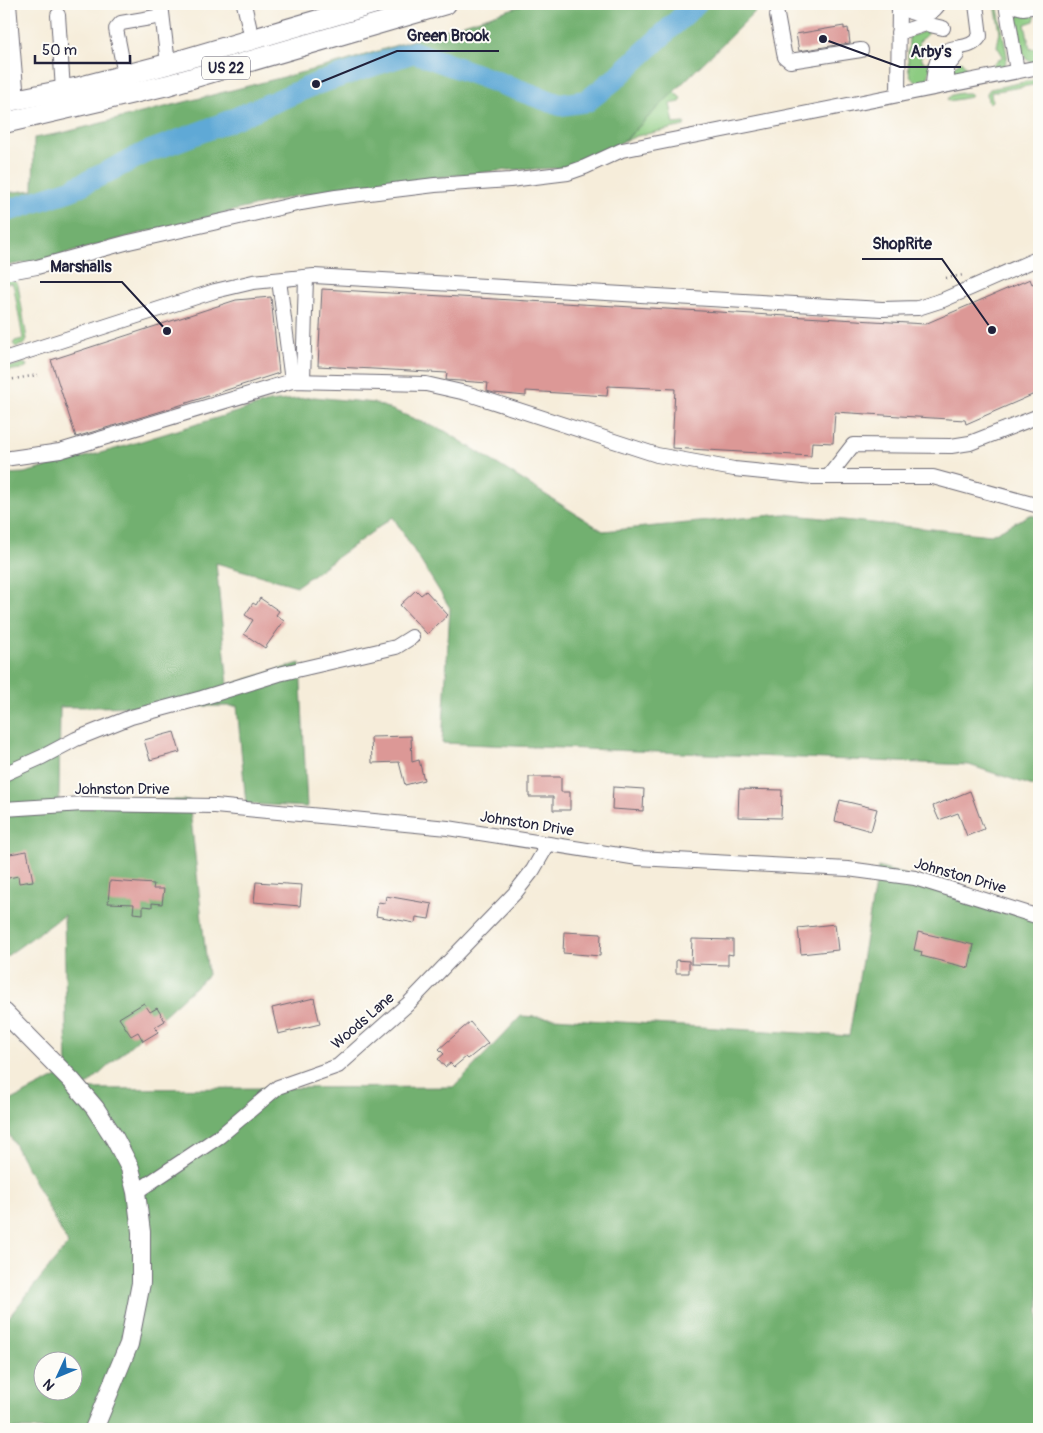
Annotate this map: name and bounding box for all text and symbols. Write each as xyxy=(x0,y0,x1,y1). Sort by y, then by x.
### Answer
callout: Green Brook xyxy=(397,20,499,51)
text: Green Brook xyxy=(407,26,489,46)
scale bar xyxy=(35,32,130,64)
callout: Arby's xyxy=(900,36,961,67)
text: 50 m xyxy=(42,41,77,60)
text: Arby's xyxy=(911,42,952,62)
road number: US 22 xyxy=(202,56,250,80)
callout: ShopRite xyxy=(862,228,942,259)
text: ShopRite xyxy=(872,234,933,254)
callout: Marshalls xyxy=(40,251,122,282)
text: Marshalls xyxy=(50,257,113,277)
street label: Johnston Drive xyxy=(75,780,170,799)
street label: Johnston Drive xyxy=(479,807,576,841)
street label: Johnston Drive xyxy=(912,854,1009,898)
street label: Woods Lane xyxy=(328,988,399,1053)
north arrow xyxy=(32,1350,82,1400)
text: N xyxy=(40,1375,58,1394)

